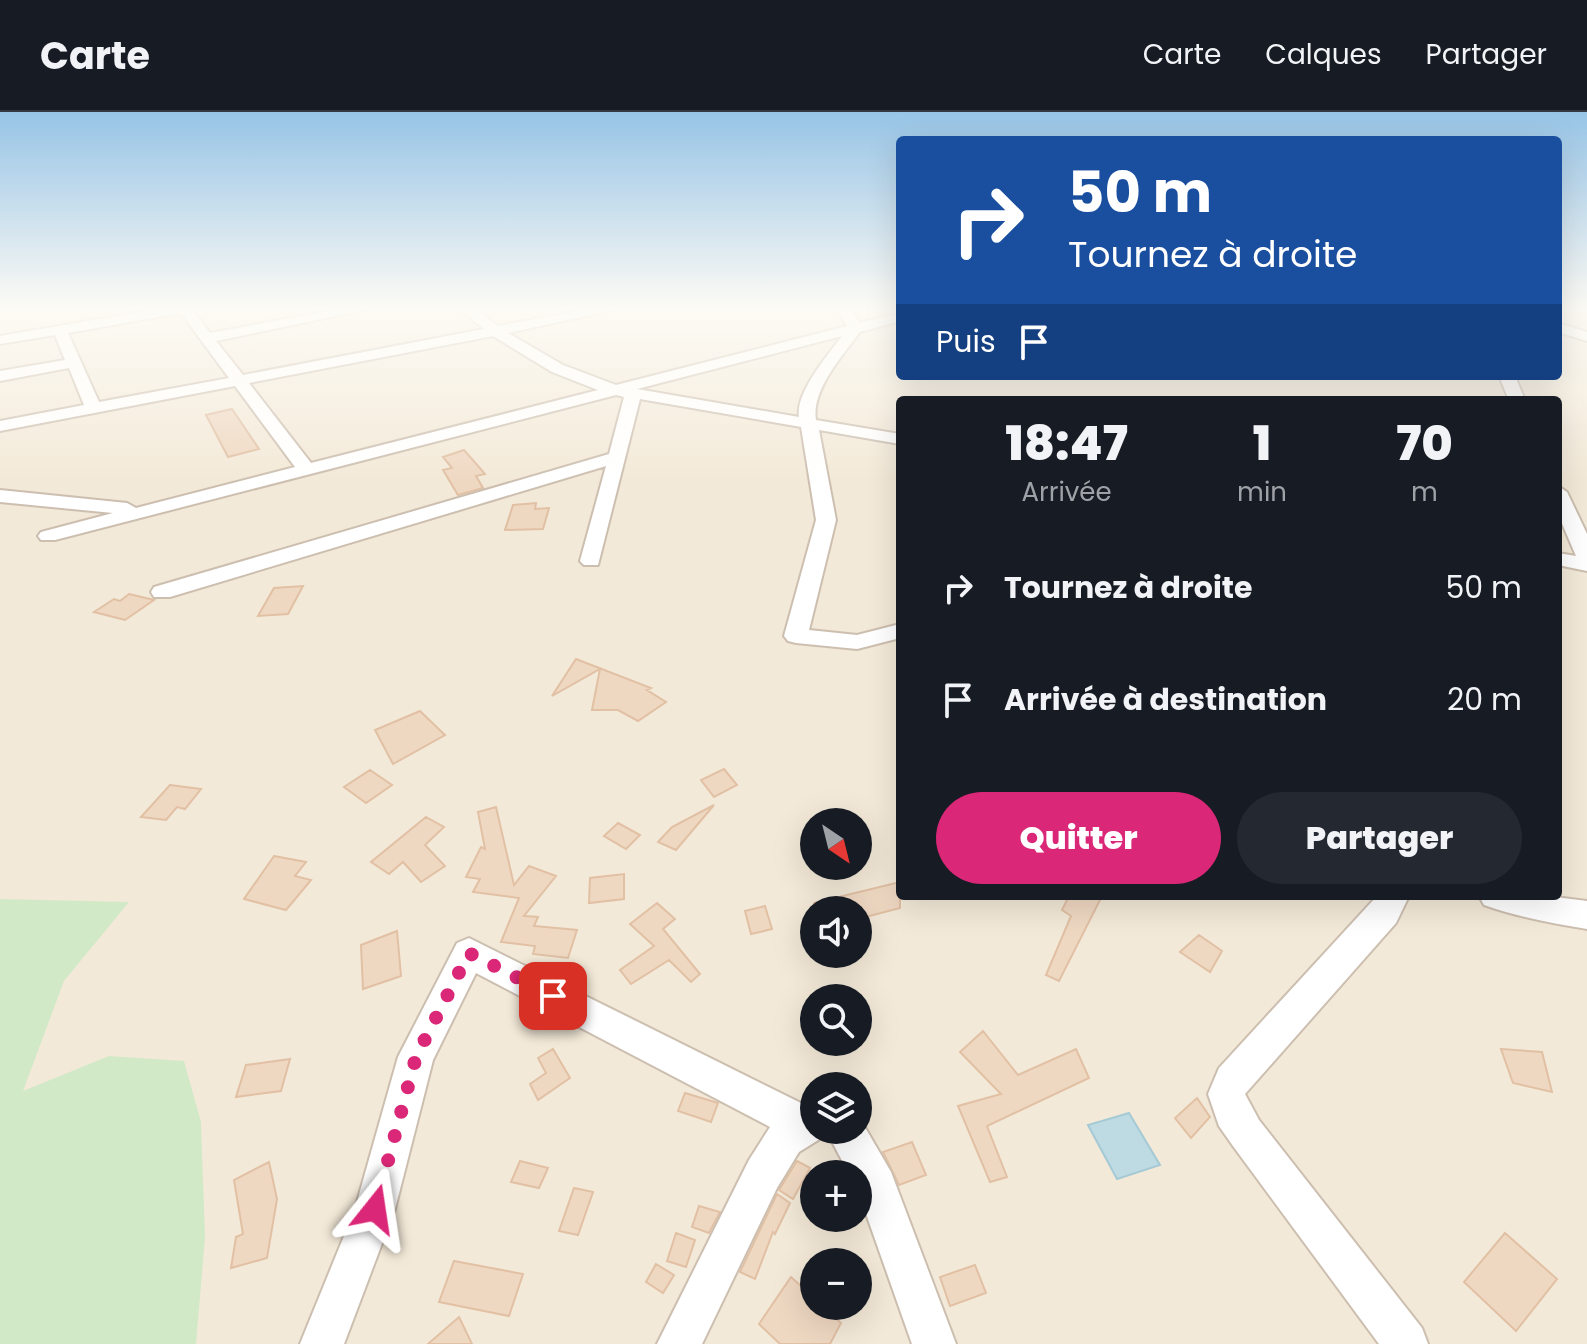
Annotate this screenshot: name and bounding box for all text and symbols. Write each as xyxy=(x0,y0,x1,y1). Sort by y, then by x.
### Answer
text: Carte xyxy=(40,29,150,82)
text: Carte xyxy=(1143,35,1221,74)
text: Calques xyxy=(1265,35,1382,74)
text: Partager xyxy=(1426,35,1547,74)
text: 50 m xyxy=(1068,153,1212,232)
icon: right xyxy=(936,168,1040,272)
text: Tournez à droite xyxy=(1068,229,1357,280)
text: Puis xyxy=(936,320,996,363)
icon: arrive xyxy=(1012,320,1056,364)
text: 18:47 xyxy=(1005,410,1128,477)
text: 1 xyxy=(1253,410,1271,477)
text: 70 xyxy=(1396,410,1453,477)
text: Arrivée xyxy=(1021,474,1112,510)
text: min xyxy=(1237,474,1287,510)
text: m xyxy=(1411,474,1438,510)
icon: right xyxy=(936,566,980,610)
text: Tournez à droite xyxy=(1004,566,1252,609)
text: 50 m xyxy=(1445,566,1522,609)
icon: arrive xyxy=(936,678,980,722)
text: Arrivée à destination xyxy=(1004,678,1327,721)
text: 20 m xyxy=(1447,678,1522,721)
button: Quitter xyxy=(936,792,1221,884)
button: Partager xyxy=(1237,792,1522,884)
north arrow xyxy=(800,808,872,880)
map controls xyxy=(800,808,872,1320)
button: sound xyxy=(800,896,872,968)
pin xyxy=(519,962,587,1030)
icon: arrive xyxy=(531,974,575,1018)
button: search xyxy=(800,984,872,1056)
button: layers xyxy=(800,1072,872,1144)
button: + xyxy=(800,1160,872,1232)
position arrow xyxy=(333,1167,417,1251)
button: − xyxy=(800,1248,872,1320)

